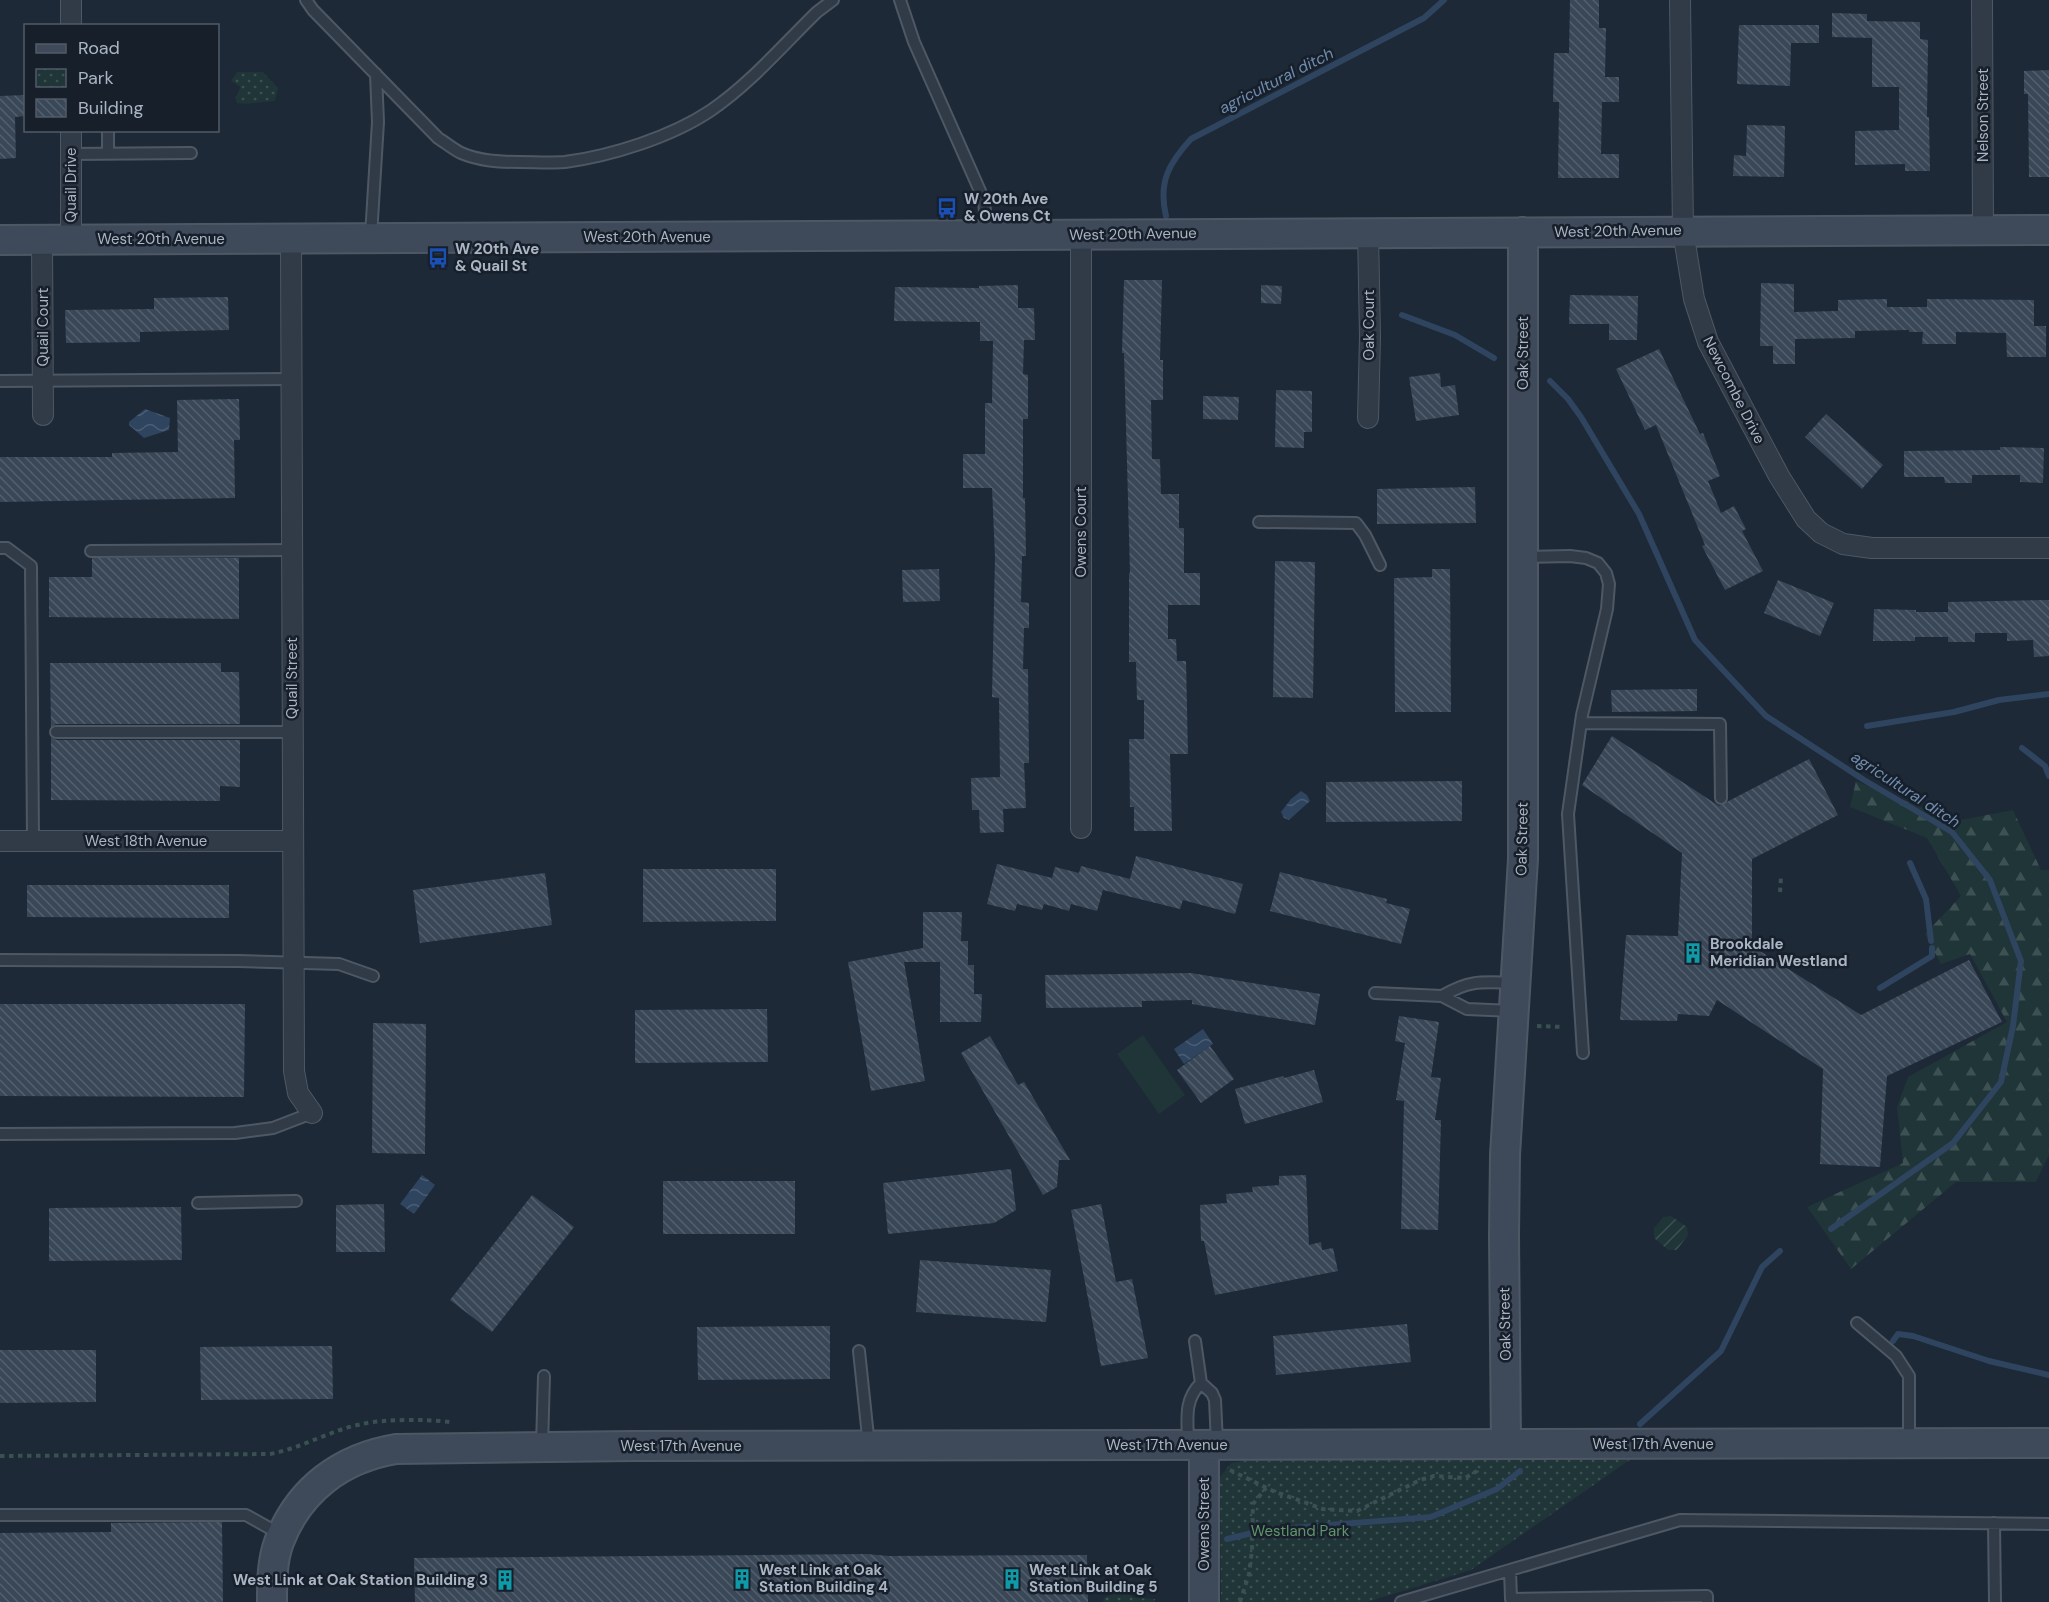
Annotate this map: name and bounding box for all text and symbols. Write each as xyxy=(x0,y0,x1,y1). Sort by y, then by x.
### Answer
legend xyxy=(24,24,219,132)
text: Road xyxy=(78,36,120,60)
water label: agricultural ditch xyxy=(1215,43,1337,118)
text: Park xyxy=(78,66,114,90)
street label: Nelson Street xyxy=(1973,68,1993,162)
text: Building xyxy=(78,96,143,120)
street label: Quail Drive xyxy=(61,148,81,222)
place label: W 20th Ave & Owens Ct xyxy=(964,189,1050,226)
bus stop icon: W 20th Ave & Owens Ct xyxy=(935,196,959,220)
street label: West 20th Avenue xyxy=(1554,220,1682,242)
street label: West 20th Avenue xyxy=(1069,223,1197,245)
street label: West 20th Avenue xyxy=(583,227,711,247)
street label: West 20th Avenue xyxy=(97,229,225,249)
place label: W 20th Ave & Quail St xyxy=(455,239,539,276)
bus stop icon: W 20th Ave & Quail St xyxy=(426,246,450,270)
street label: Quail Court xyxy=(33,287,53,366)
street label: Oak Court xyxy=(1359,289,1379,361)
street label: Oak Street xyxy=(1513,316,1533,390)
street label: Newcombe Drive xyxy=(1698,333,1770,447)
street label: Owens Court xyxy=(1071,486,1091,578)
street label: Quail Street xyxy=(282,637,302,719)
water label: agricultural ditch xyxy=(1847,746,1964,832)
street label: Oak Street xyxy=(1511,802,1533,876)
street label: West 18th Avenue xyxy=(85,831,207,851)
place label: Brookdale Meridian Westland xyxy=(1710,934,1848,971)
building icon: Brookdale Meridian Westland xyxy=(1681,941,1705,965)
street label: Oak Street xyxy=(1494,1287,1516,1361)
street label: West 17th Avenue xyxy=(1592,1434,1714,1454)
street label: West 17th Avenue xyxy=(1106,1435,1228,1455)
street label: West 17th Avenue xyxy=(620,1436,742,1456)
street label: Owens Street xyxy=(1194,1477,1214,1571)
park label: Westland Park xyxy=(1251,1521,1350,1541)
place label: West Link at Oak Station Building 4 xyxy=(759,1560,888,1597)
place label: West Link at Oak Station Building 5 xyxy=(1029,1560,1158,1597)
building icon: West Link at Oak Station Building 4 xyxy=(730,1567,754,1591)
building icon: West Link at Oak Station Building 5 xyxy=(1000,1567,1024,1591)
building icon: West Link at Oak Station Building 3 xyxy=(493,1568,517,1592)
place label: West Link at Oak Station Building 3 xyxy=(233,1570,488,1590)

